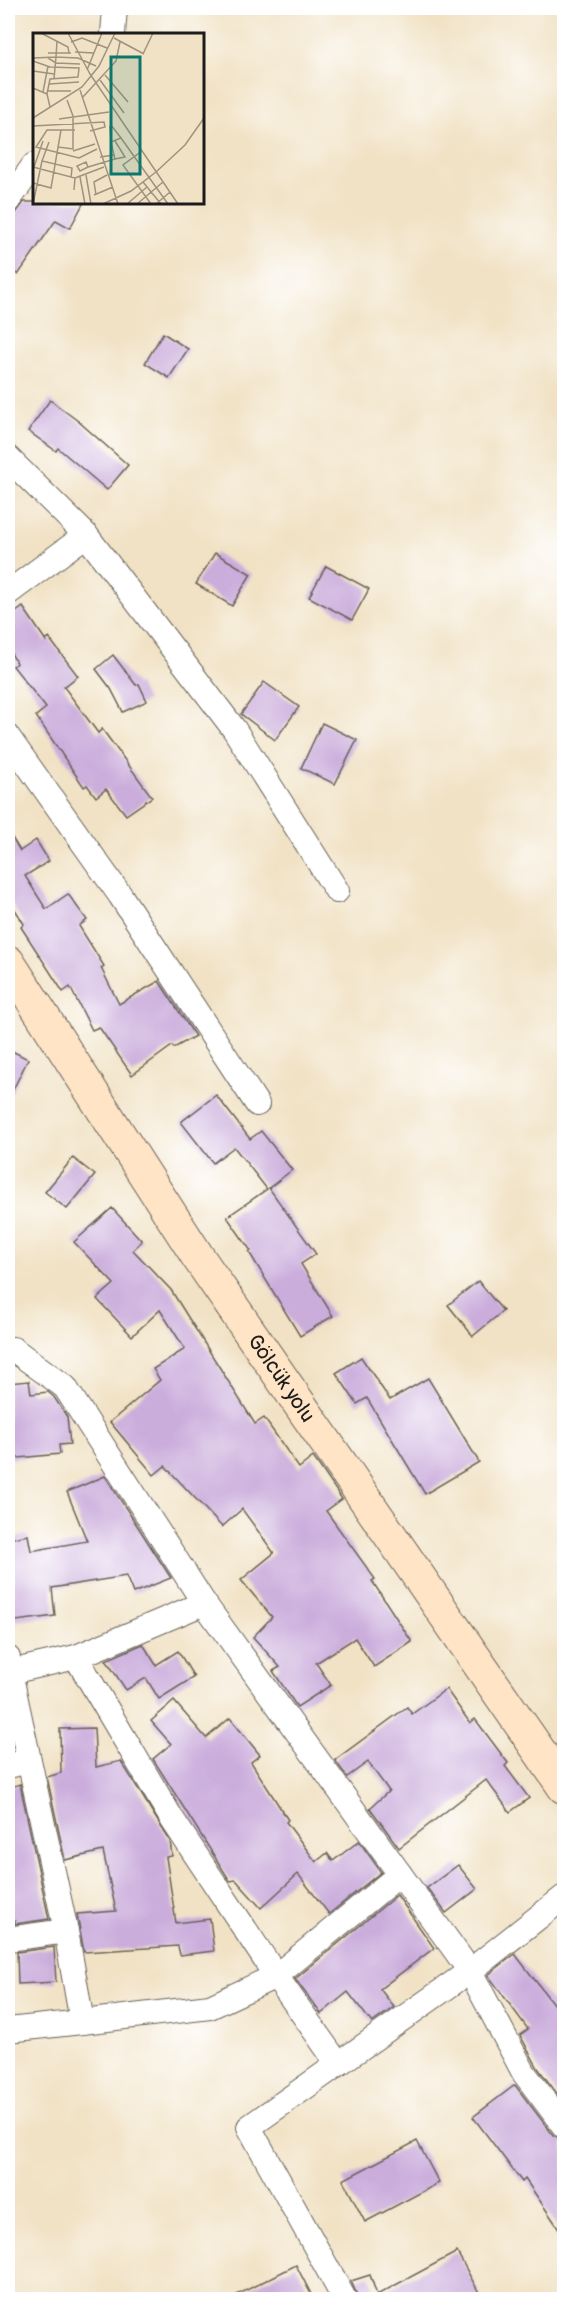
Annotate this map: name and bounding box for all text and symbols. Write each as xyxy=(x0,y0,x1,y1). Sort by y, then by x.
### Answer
inset map xyxy=(33,33,204,204)
street label: Gölcük yolu xyxy=(241,1329,321,1428)

